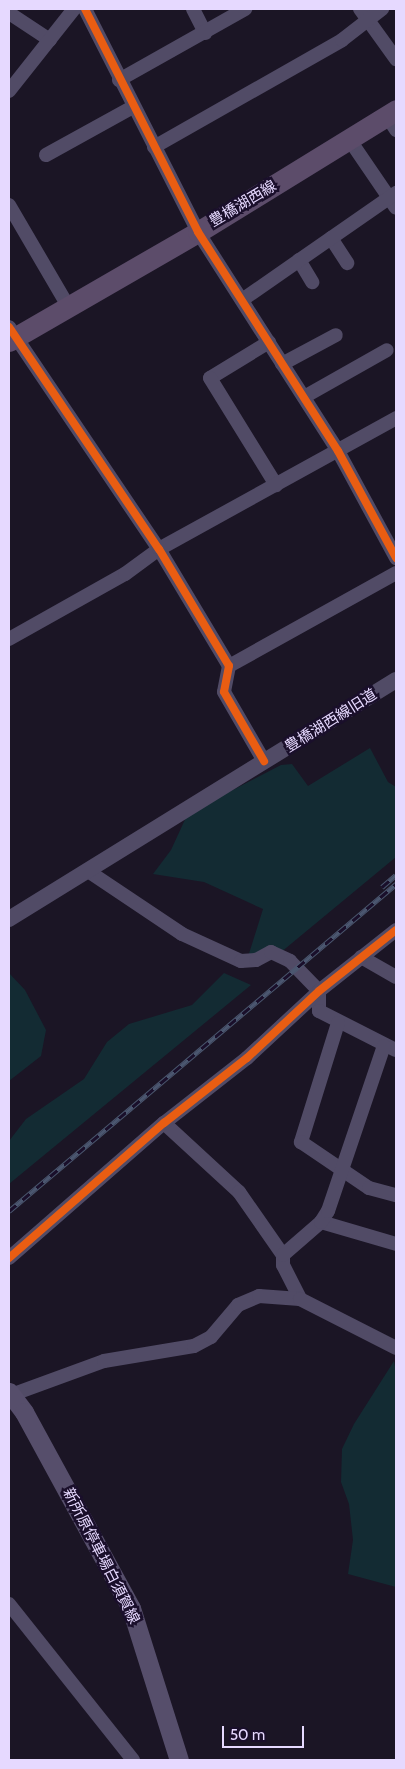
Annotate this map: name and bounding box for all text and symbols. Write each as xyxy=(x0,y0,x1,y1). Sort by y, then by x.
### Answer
street label: 豊橋湖西線 xyxy=(206,177,280,231)
street label: 豊橋湖西線旧道 xyxy=(282,686,380,756)
street label: 新所原停車場白須賀線 xyxy=(59,1485,143,1627)
scale bar xyxy=(225,1716,308,1748)
text: 50 m xyxy=(230,1726,265,1744)

